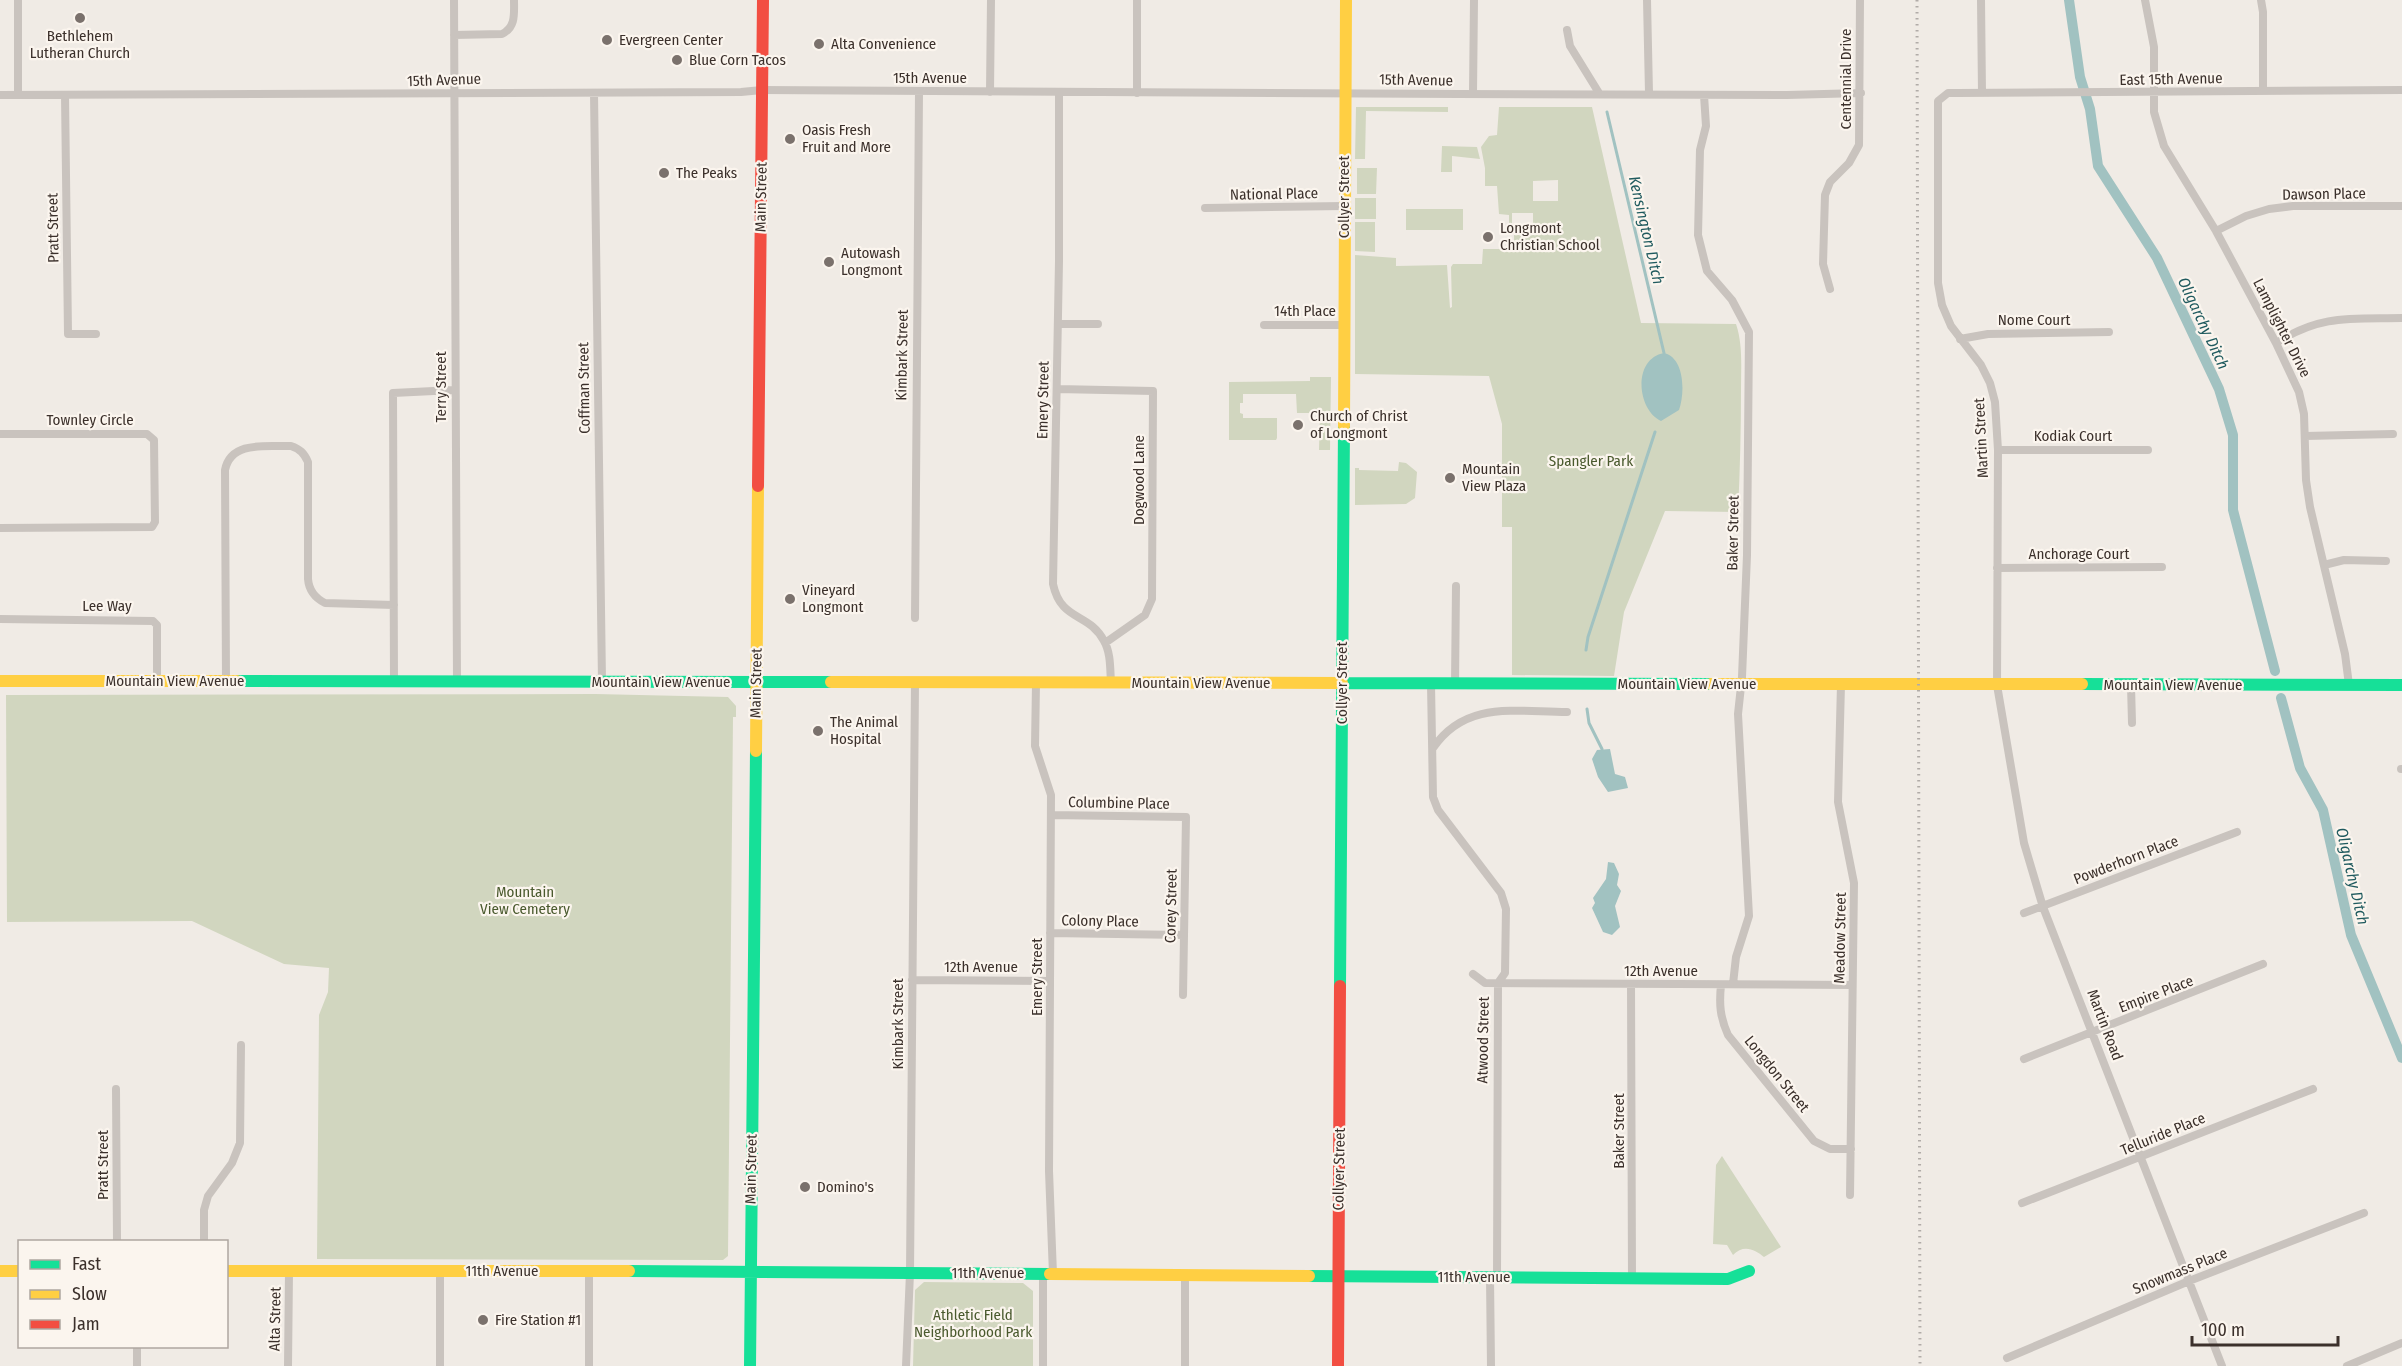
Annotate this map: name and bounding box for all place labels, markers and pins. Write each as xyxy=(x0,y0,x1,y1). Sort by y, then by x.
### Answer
marker: Bethlehem Lutheran Church xyxy=(73,11,87,25)
place label: Bethlehem Lutheran Church xyxy=(30,27,130,62)
place label: Evergreen Center xyxy=(619,31,724,49)
marker: Evergreen Center xyxy=(600,33,614,47)
place label: Alta Convenience xyxy=(831,35,936,53)
marker: Alta Convenience xyxy=(812,37,826,51)
place label: Blue Corn Tacos xyxy=(689,51,786,69)
marker: Blue Corn Tacos xyxy=(670,53,684,67)
place label: Oasis Fresh Fruit and More xyxy=(802,121,891,156)
marker: Oasis Fresh Fruit and More xyxy=(783,132,797,146)
place label: The Peaks xyxy=(676,164,737,182)
marker: The Peaks xyxy=(657,166,671,180)
place label: Longmont Christian School xyxy=(1500,219,1600,254)
marker: Longmont Christian School xyxy=(1481,230,1495,244)
place label: Autowash Longmont xyxy=(841,244,902,279)
marker: Autowash Longmont xyxy=(822,255,836,269)
place label: Church of Christ of Longmont xyxy=(1310,407,1408,442)
marker: Church of Christ of Longmont xyxy=(1291,418,1305,432)
place label: Mountain View Plaza xyxy=(1462,460,1526,495)
marker: Mountain View Plaza xyxy=(1443,471,1457,485)
place label: Vineyard Longmont xyxy=(802,581,863,616)
marker: Vineyard Longmont xyxy=(783,592,797,606)
place label: The Animal Hospital xyxy=(830,713,898,748)
marker: The Animal Hospital xyxy=(811,724,825,738)
place label: Domino's xyxy=(817,1178,874,1196)
marker: Domino's xyxy=(798,1180,812,1194)
place label: Fire Station #1 xyxy=(495,1311,581,1329)
marker: Fire Station #1 xyxy=(476,1313,490,1327)

